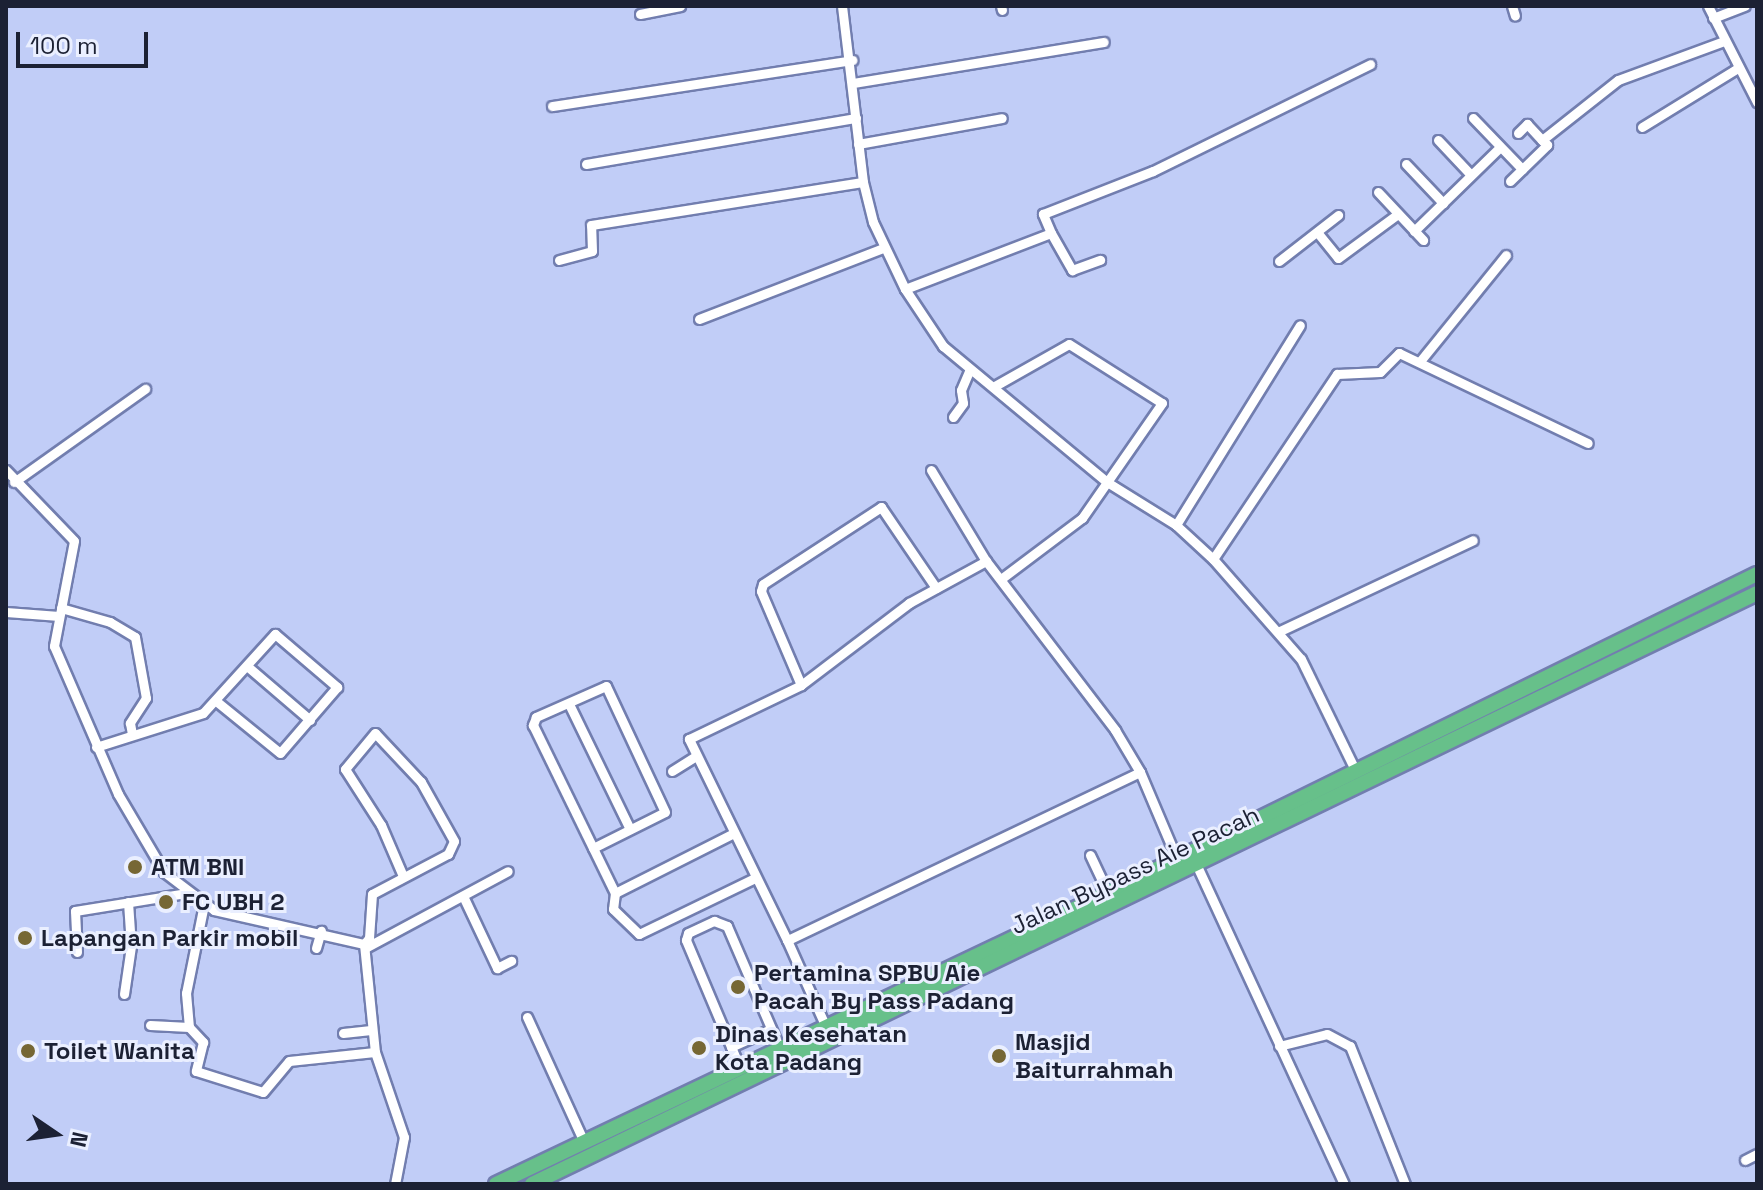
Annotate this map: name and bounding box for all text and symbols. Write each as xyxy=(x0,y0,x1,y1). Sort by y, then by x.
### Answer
scale bar xyxy=(20,16,152,66)
text: 100 m xyxy=(30,30,98,61)
street label: Jalan Bypass Aie Pacah xyxy=(1006,800,1264,940)
place label: ATM BNI xyxy=(151,853,244,881)
marker: ATM BNI xyxy=(126,858,144,876)
place label: FC UBH 2 xyxy=(182,888,284,916)
marker: FC UBH 2 xyxy=(157,893,175,911)
place label: Lapangan Parkir mobil xyxy=(41,924,298,952)
marker: Lapangan Parkir mobil xyxy=(16,929,34,947)
place label: Pertamina SPBU Aie Pacah By Pass Padang xyxy=(754,959,1014,1015)
marker: Pertamina SPBU Aie Pacah By Pass Padang xyxy=(729,978,747,996)
place label: Dinas Kesehatan Kota Padang xyxy=(715,1020,907,1076)
place label: Masjid Baiturrahmah xyxy=(1015,1028,1173,1084)
place label: Toilet Wanita xyxy=(44,1037,195,1065)
marker: Dinas Kesehatan Kota Padang xyxy=(690,1039,708,1057)
marker: Toilet Wanita xyxy=(19,1042,37,1060)
marker: Masjid Baiturrahmah xyxy=(990,1047,1008,1065)
north arrow xyxy=(16,1094,96,1174)
text: N xyxy=(64,1129,95,1150)

